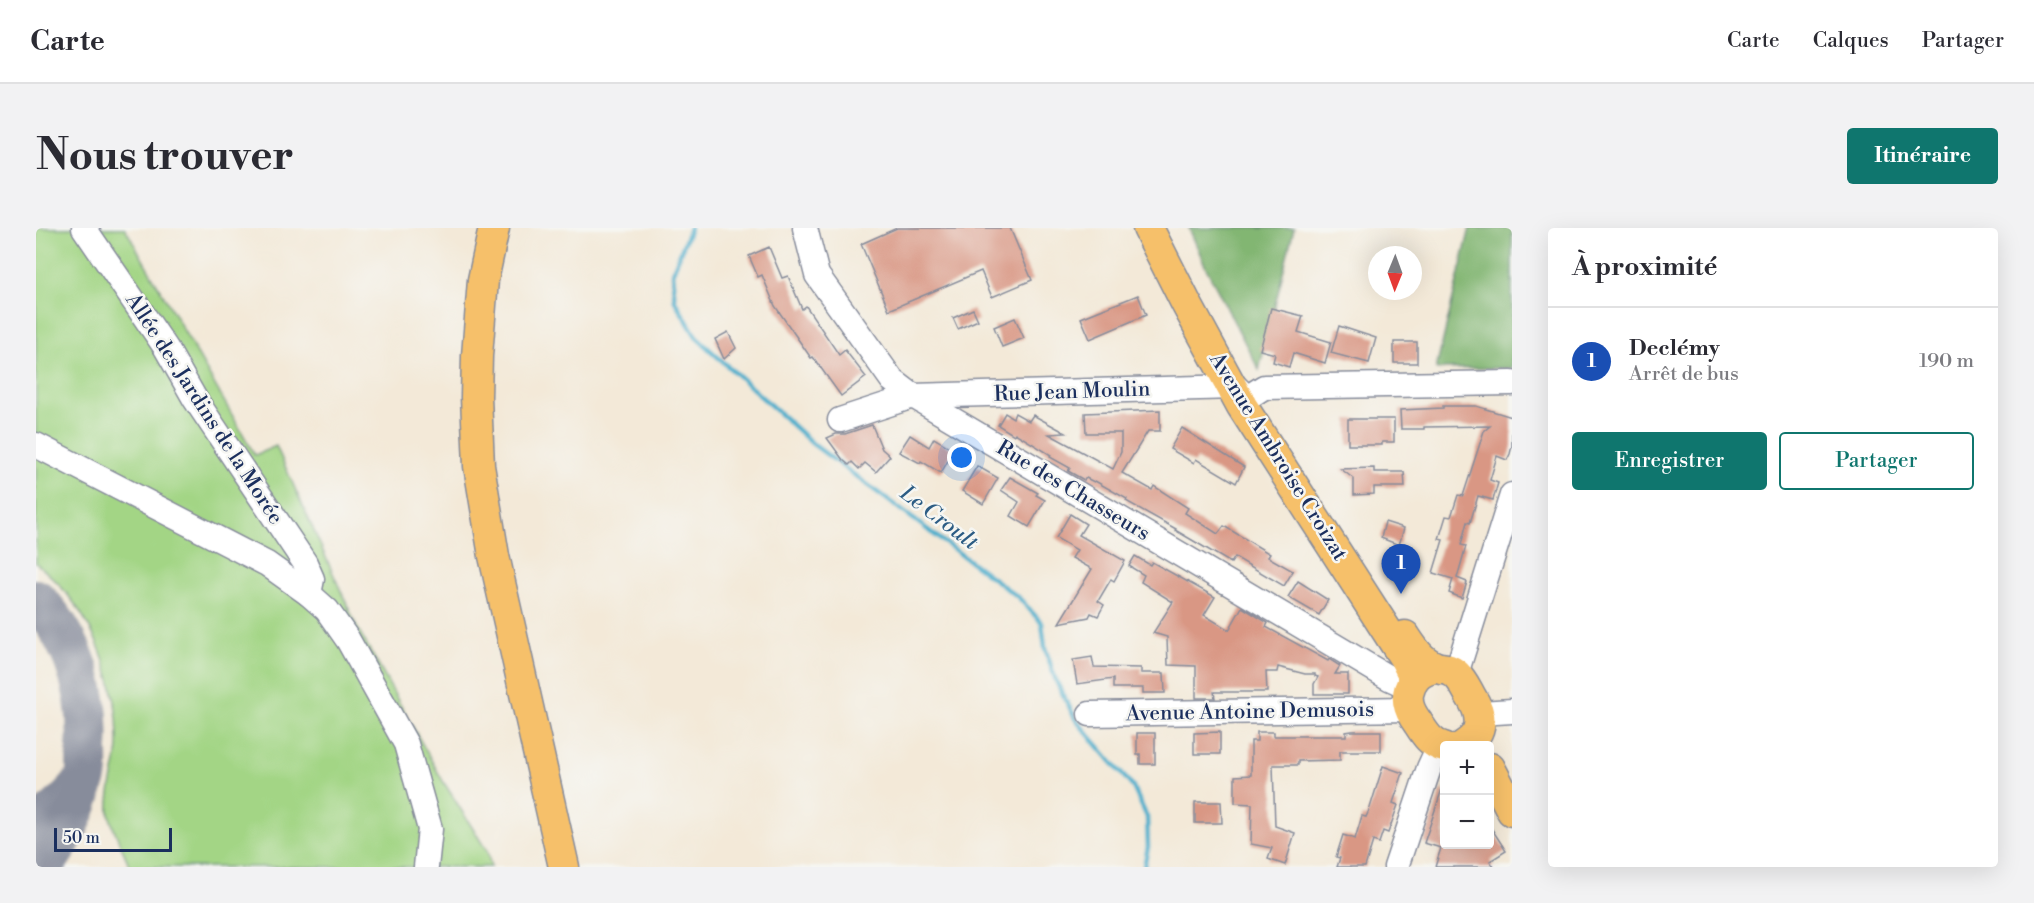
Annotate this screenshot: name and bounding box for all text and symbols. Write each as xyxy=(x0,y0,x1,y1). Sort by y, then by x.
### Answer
text: Carte xyxy=(30,24,105,59)
text: Carte xyxy=(1727,28,1780,54)
text: Calques xyxy=(1813,28,1889,54)
text: Partager xyxy=(1922,28,2004,54)
button: Itinéraire xyxy=(1847,128,1998,184)
text: Nous trouver xyxy=(36,130,294,183)
north arrow xyxy=(1368,246,1422,300)
text: À proximité xyxy=(1572,251,1717,283)
street label: Allée des Jardins de la Morée xyxy=(119,288,289,529)
text: Declémy xyxy=(1629,335,1720,362)
street label: Avenue Ambroise Croizat xyxy=(1203,347,1353,566)
text: 1 xyxy=(1587,349,1596,374)
text: 190 m xyxy=(1919,349,1974,374)
text: Arrêt de bus xyxy=(1629,362,1739,387)
street label: Rue Jean Moulin xyxy=(993,376,1151,408)
button: Enregistrer xyxy=(1572,432,1767,490)
button: Partager xyxy=(1779,432,1974,490)
street label: Rue des Chasseurs xyxy=(992,435,1154,547)
your location xyxy=(947,443,976,472)
water label: Le Croult xyxy=(894,479,984,556)
pin: 1 xyxy=(1382,544,1420,594)
street label: Avenue Antoine Demusois xyxy=(1125,697,1374,727)
map controls xyxy=(1440,741,1494,849)
button: + xyxy=(1440,741,1494,795)
button: − xyxy=(1440,795,1494,849)
scale bar xyxy=(54,825,172,852)
text: 50 m xyxy=(63,828,100,848)

